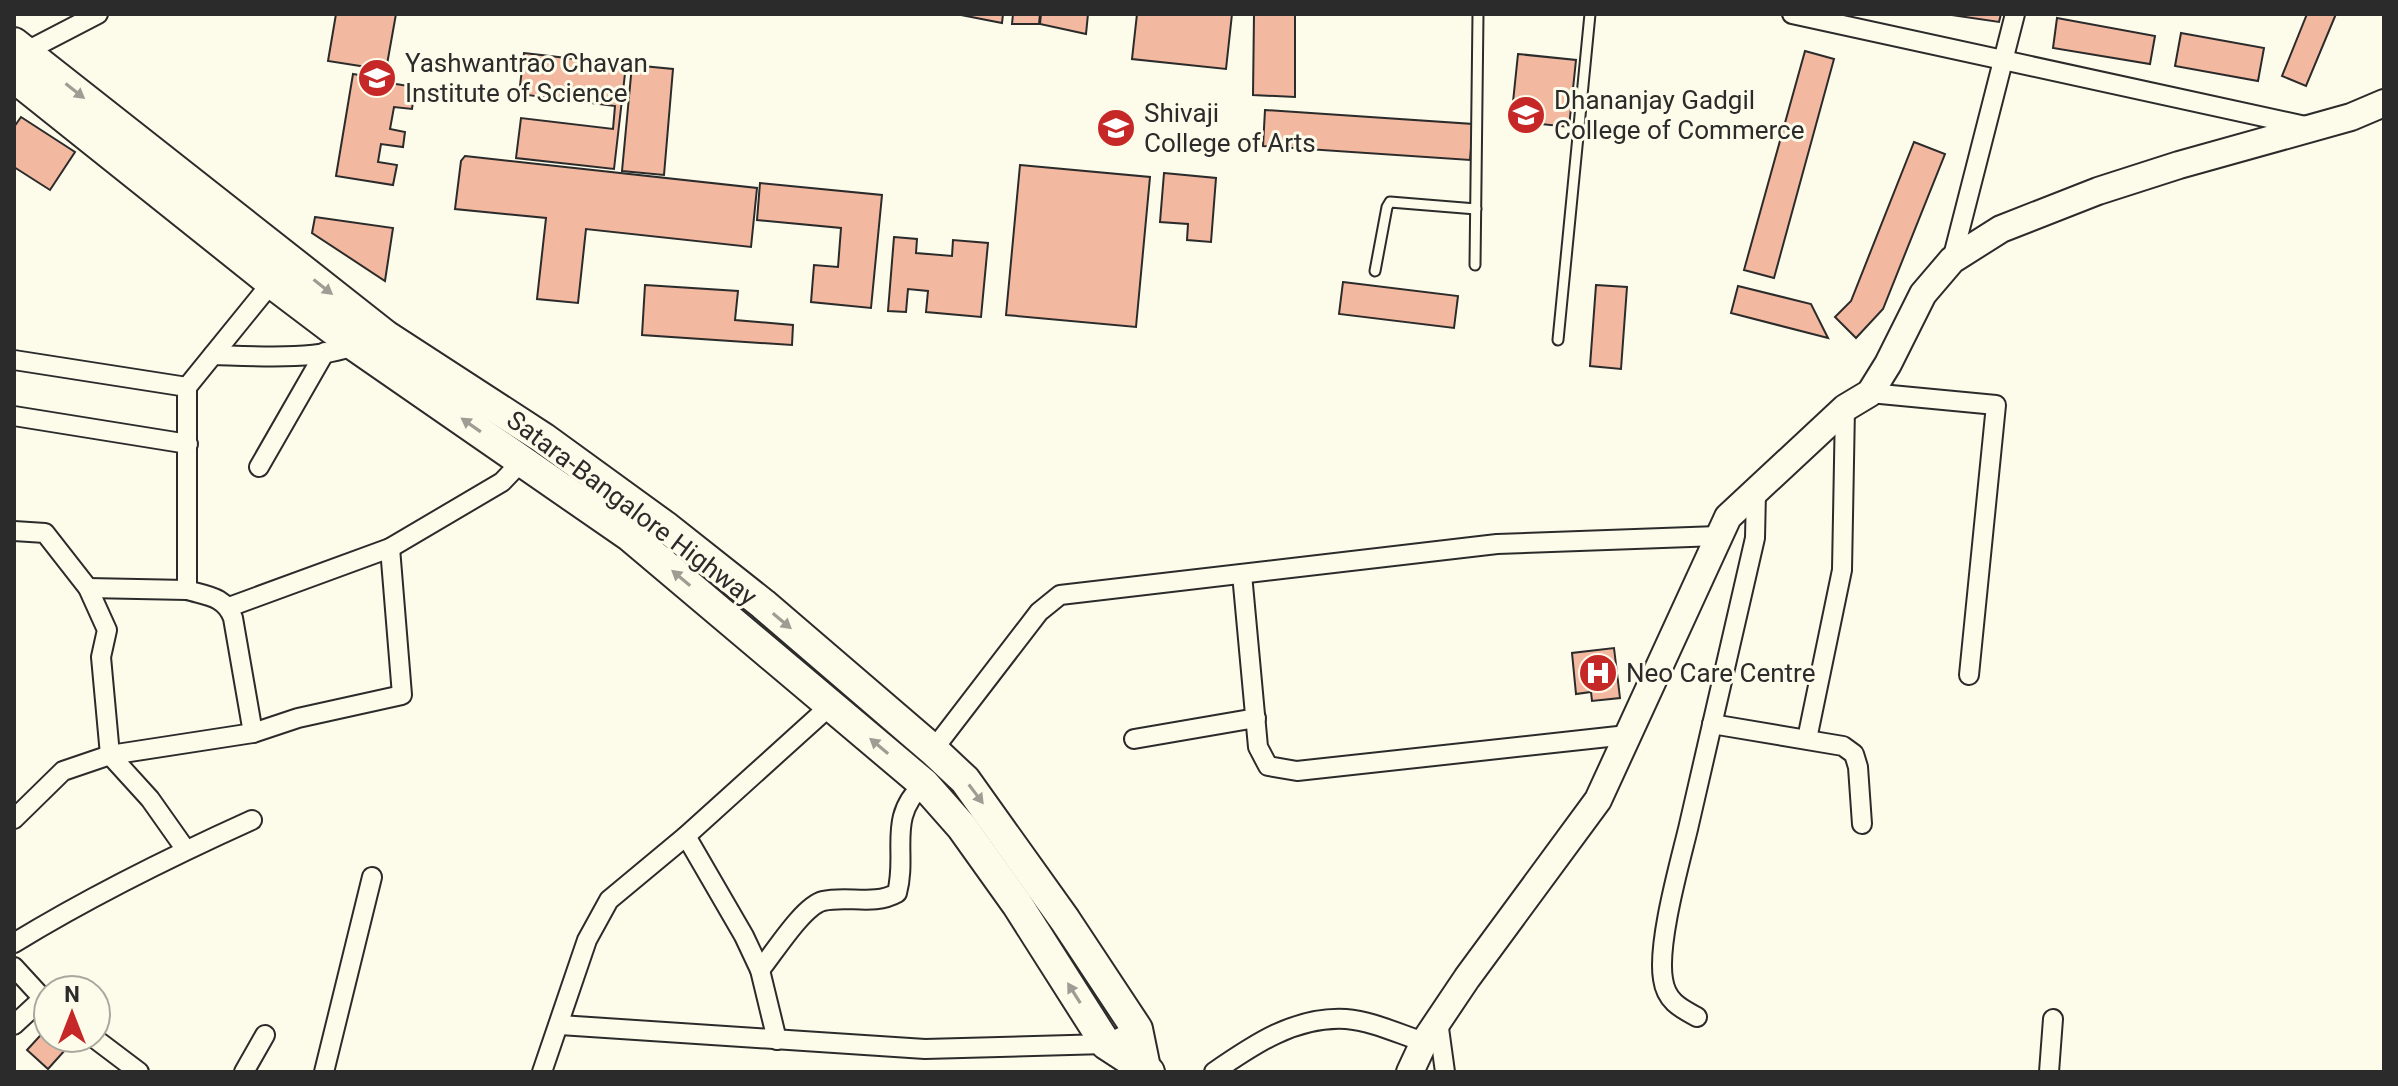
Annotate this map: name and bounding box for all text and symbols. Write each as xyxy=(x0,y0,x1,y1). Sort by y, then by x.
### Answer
place label: Yashwantrao Chavan Institute of Science xyxy=(405,48,648,108)
school or university icon: Yashwantrao Chavan Institute of Science xyxy=(356,57,398,99)
one-way arrow xyxy=(65,83,85,99)
place label: Dhananjay Gadgil College of Commerce xyxy=(1554,85,1804,145)
school or university icon: Dhananjay Gadgil College of Commerce xyxy=(1505,94,1547,136)
place label: Shivaji College of Arts xyxy=(1144,98,1316,158)
school or university icon: Shivaji College of Arts xyxy=(1095,107,1137,149)
one-way arrow xyxy=(313,279,333,295)
street label: Satara-Bangalore Highway xyxy=(501,404,763,612)
one-way arrow xyxy=(461,418,482,433)
one-way arrow xyxy=(671,570,691,587)
one-way arrow xyxy=(772,612,792,629)
hospital icon: Neo Care Centre xyxy=(1577,652,1619,694)
place label: Neo Care Centre xyxy=(1626,658,1815,688)
one-way arrow xyxy=(870,738,890,755)
one-way arrow xyxy=(967,784,983,804)
north arrow xyxy=(32,974,112,1054)
text: N xyxy=(64,982,80,1007)
one-way arrow xyxy=(1067,982,1081,1004)

